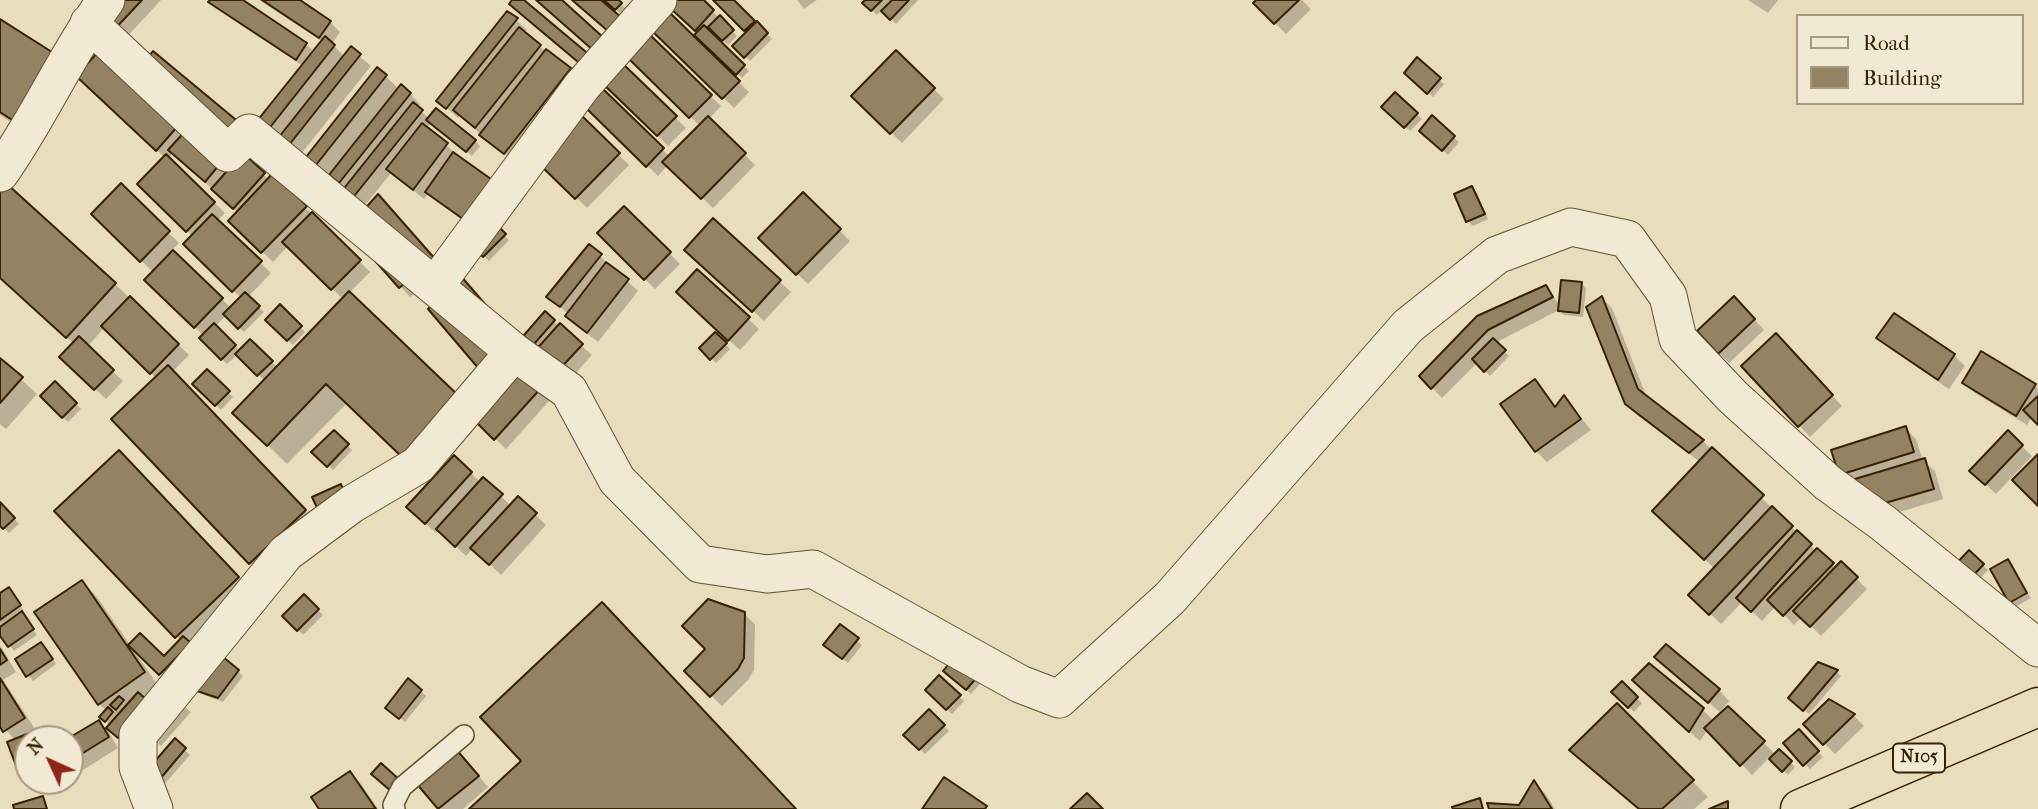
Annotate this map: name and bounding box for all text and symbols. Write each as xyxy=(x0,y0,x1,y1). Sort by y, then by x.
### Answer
legend xyxy=(1797,14,2024,105)
text: Road xyxy=(1863,31,1910,55)
text: Building xyxy=(1863,66,1941,90)
north arrow xyxy=(14,725,84,795)
text: N xyxy=(23,734,48,759)
road number: N105 xyxy=(1893,744,1945,772)

